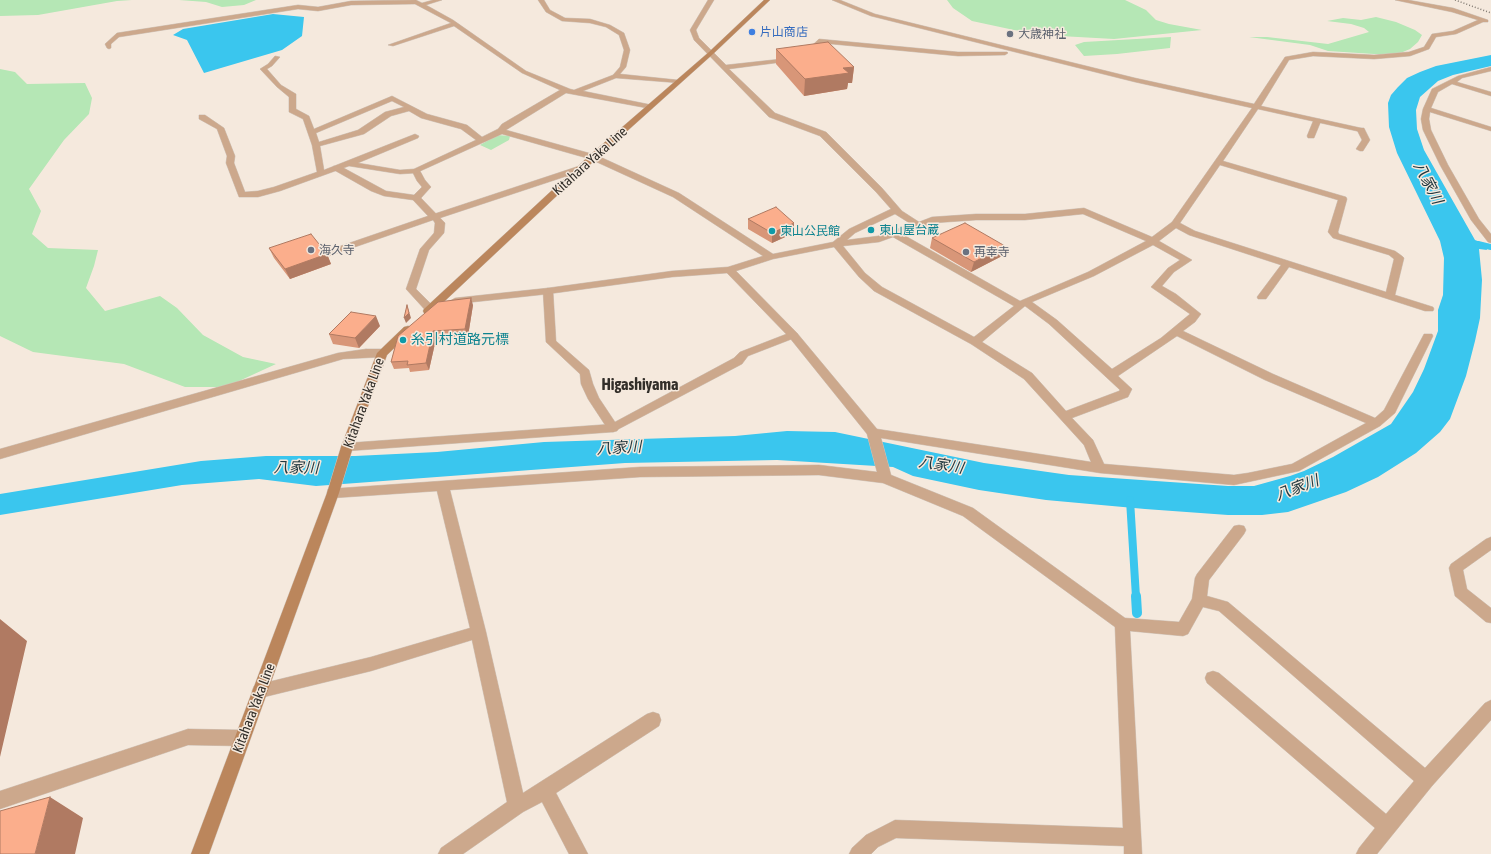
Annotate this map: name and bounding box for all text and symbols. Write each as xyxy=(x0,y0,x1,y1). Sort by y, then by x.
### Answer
place label: 片山商店 xyxy=(760,25,808,39)
marker: 片山商店 xyxy=(747,27,757,37)
place label: 大歳神社 xyxy=(1018,27,1066,41)
marker: 大歳神社 xyxy=(1005,29,1015,39)
street label: Kitahara Yaka Line xyxy=(549,123,631,199)
water label: 八家川 xyxy=(1410,159,1446,207)
place label: 東山屋台蔵 xyxy=(879,223,939,237)
place label: 東山公民館 xyxy=(780,224,840,238)
marker: 東山屋台蔵 xyxy=(866,225,876,235)
marker: 東山公民館 xyxy=(767,226,777,236)
place label: 海久寺 xyxy=(319,243,355,257)
marker: 海久寺 xyxy=(306,245,316,255)
place label: 再幸寺 xyxy=(974,245,1010,259)
marker: 再幸寺 xyxy=(961,247,971,257)
place label: 糸引村道路元標 xyxy=(411,332,509,348)
marker: 糸引村道路元標 xyxy=(398,335,408,345)
street label: Kitahara Yaka Line xyxy=(340,356,388,450)
district label: Higashiyama xyxy=(602,375,678,395)
water label: 八家川 xyxy=(596,438,642,458)
water label: 八家川 xyxy=(917,453,965,477)
water label: 八家川 xyxy=(273,459,319,477)
water label: 八家川 xyxy=(1273,472,1321,504)
street label: Kitahara Yaka Line xyxy=(229,661,279,755)

